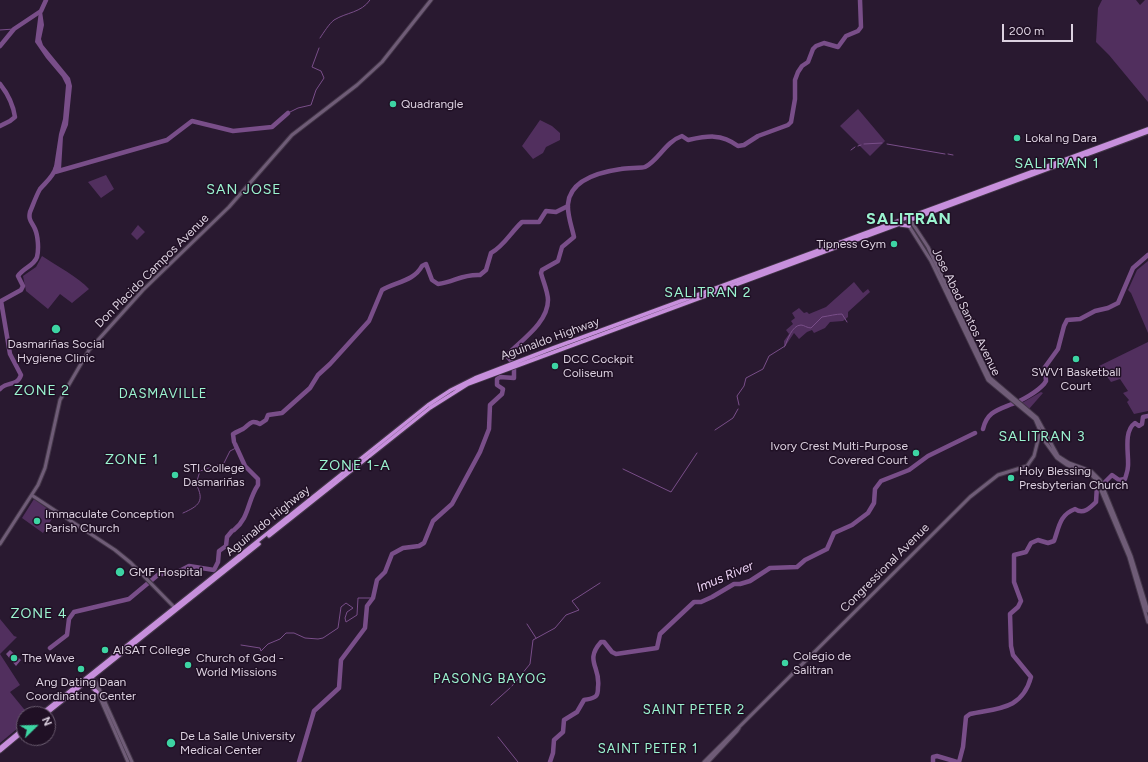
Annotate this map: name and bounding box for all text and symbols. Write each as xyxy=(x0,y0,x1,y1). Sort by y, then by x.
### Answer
scale bar xyxy=(1004,16,1075,42)
text: 200 m xyxy=(1009,24,1044,38)
place label: Quadrangle xyxy=(401,97,463,111)
marker: Quadrangle xyxy=(388,99,398,109)
place label: Lokal ng Dara xyxy=(1025,131,1097,145)
marker: Lokal ng Dara xyxy=(1012,133,1022,143)
district label: SALITRAN 1 xyxy=(1014,156,1100,172)
district label: SAN JOSE xyxy=(206,182,282,198)
district label: SALITRAN xyxy=(866,209,952,229)
street label: Don Placido Campos Avenue xyxy=(92,211,212,331)
place label: Tipness Gym xyxy=(816,237,886,251)
marker: Tipness Gym xyxy=(889,239,899,249)
street label: Jose Abad Santos Avenue xyxy=(929,246,1003,378)
district label: SALITRAN 2 xyxy=(664,285,752,301)
street label: Aguinaldo Highway xyxy=(499,314,601,364)
marker: Dasmariñas Social Hygiene Clinic xyxy=(50,323,62,335)
place label: Dasmariñas Social Hygiene Clinic xyxy=(8,337,104,365)
place label: DCC Cockpit Coliseum xyxy=(563,352,634,380)
marker: SWV1 Basketball Court xyxy=(1071,354,1081,364)
marker: DCC Cockpit Coliseum xyxy=(550,361,560,371)
place label: SWV1 Basketball Court xyxy=(1031,365,1121,393)
district label: ZONE 2 xyxy=(14,383,70,399)
district label: DASMAVILLE xyxy=(119,386,207,402)
district label: SALITRAN 3 xyxy=(998,429,1086,445)
place label: Ivory Crest Multi-Purpose Covered Court xyxy=(770,439,908,467)
marker: Ivory Crest Multi-Purpose Covered Court xyxy=(911,448,921,458)
district label: ZONE 1 xyxy=(105,452,159,468)
district label: ZONE 1-A xyxy=(319,458,391,474)
place label: STI College Dasmariñas xyxy=(183,461,245,489)
place label: Holy Blessing Presbyterian Church xyxy=(1019,464,1128,492)
marker: STI College Dasmariñas xyxy=(170,470,180,480)
marker: Holy Blessing Presbyterian Church xyxy=(1006,473,1016,483)
street label: Aguinaldo Highway xyxy=(223,483,313,559)
place label: Immaculate Conception Parish Church xyxy=(45,507,174,535)
marker: Immaculate Conception Parish Church xyxy=(32,516,42,526)
street label: Congressional Avenue xyxy=(838,521,932,615)
water label: Imus River xyxy=(694,558,756,596)
place label: GMF Hospital xyxy=(129,565,202,579)
marker: GMF Hospital xyxy=(114,566,126,578)
district label: ZONE 4 xyxy=(10,606,68,622)
place label: AISAT College xyxy=(113,643,190,657)
marker: AISAT College xyxy=(100,645,110,655)
place label: Colegio de Salitran xyxy=(793,649,851,677)
place label: The Wave xyxy=(22,651,75,665)
place label: Church of God - World Missions xyxy=(196,651,284,679)
marker: The Wave xyxy=(9,653,19,663)
marker: Colegio de Salitran xyxy=(780,658,790,668)
marker: Church of God - World Missions xyxy=(183,660,193,670)
marker: Ang Dating Daan Coordinating Center xyxy=(76,664,86,674)
district label: PASONG BAYOG xyxy=(433,671,547,687)
place label: Ang Dating Daan Coordinating Center xyxy=(26,675,136,703)
district label: SAINT PETER 2 xyxy=(643,702,745,718)
north arrow xyxy=(16,706,56,746)
text: N xyxy=(39,715,54,728)
place label: De La Salle University Medical Center xyxy=(180,729,295,757)
marker: De La Salle University Medical Center xyxy=(165,737,177,749)
district label: SAINT PETER 1 xyxy=(598,741,698,757)

